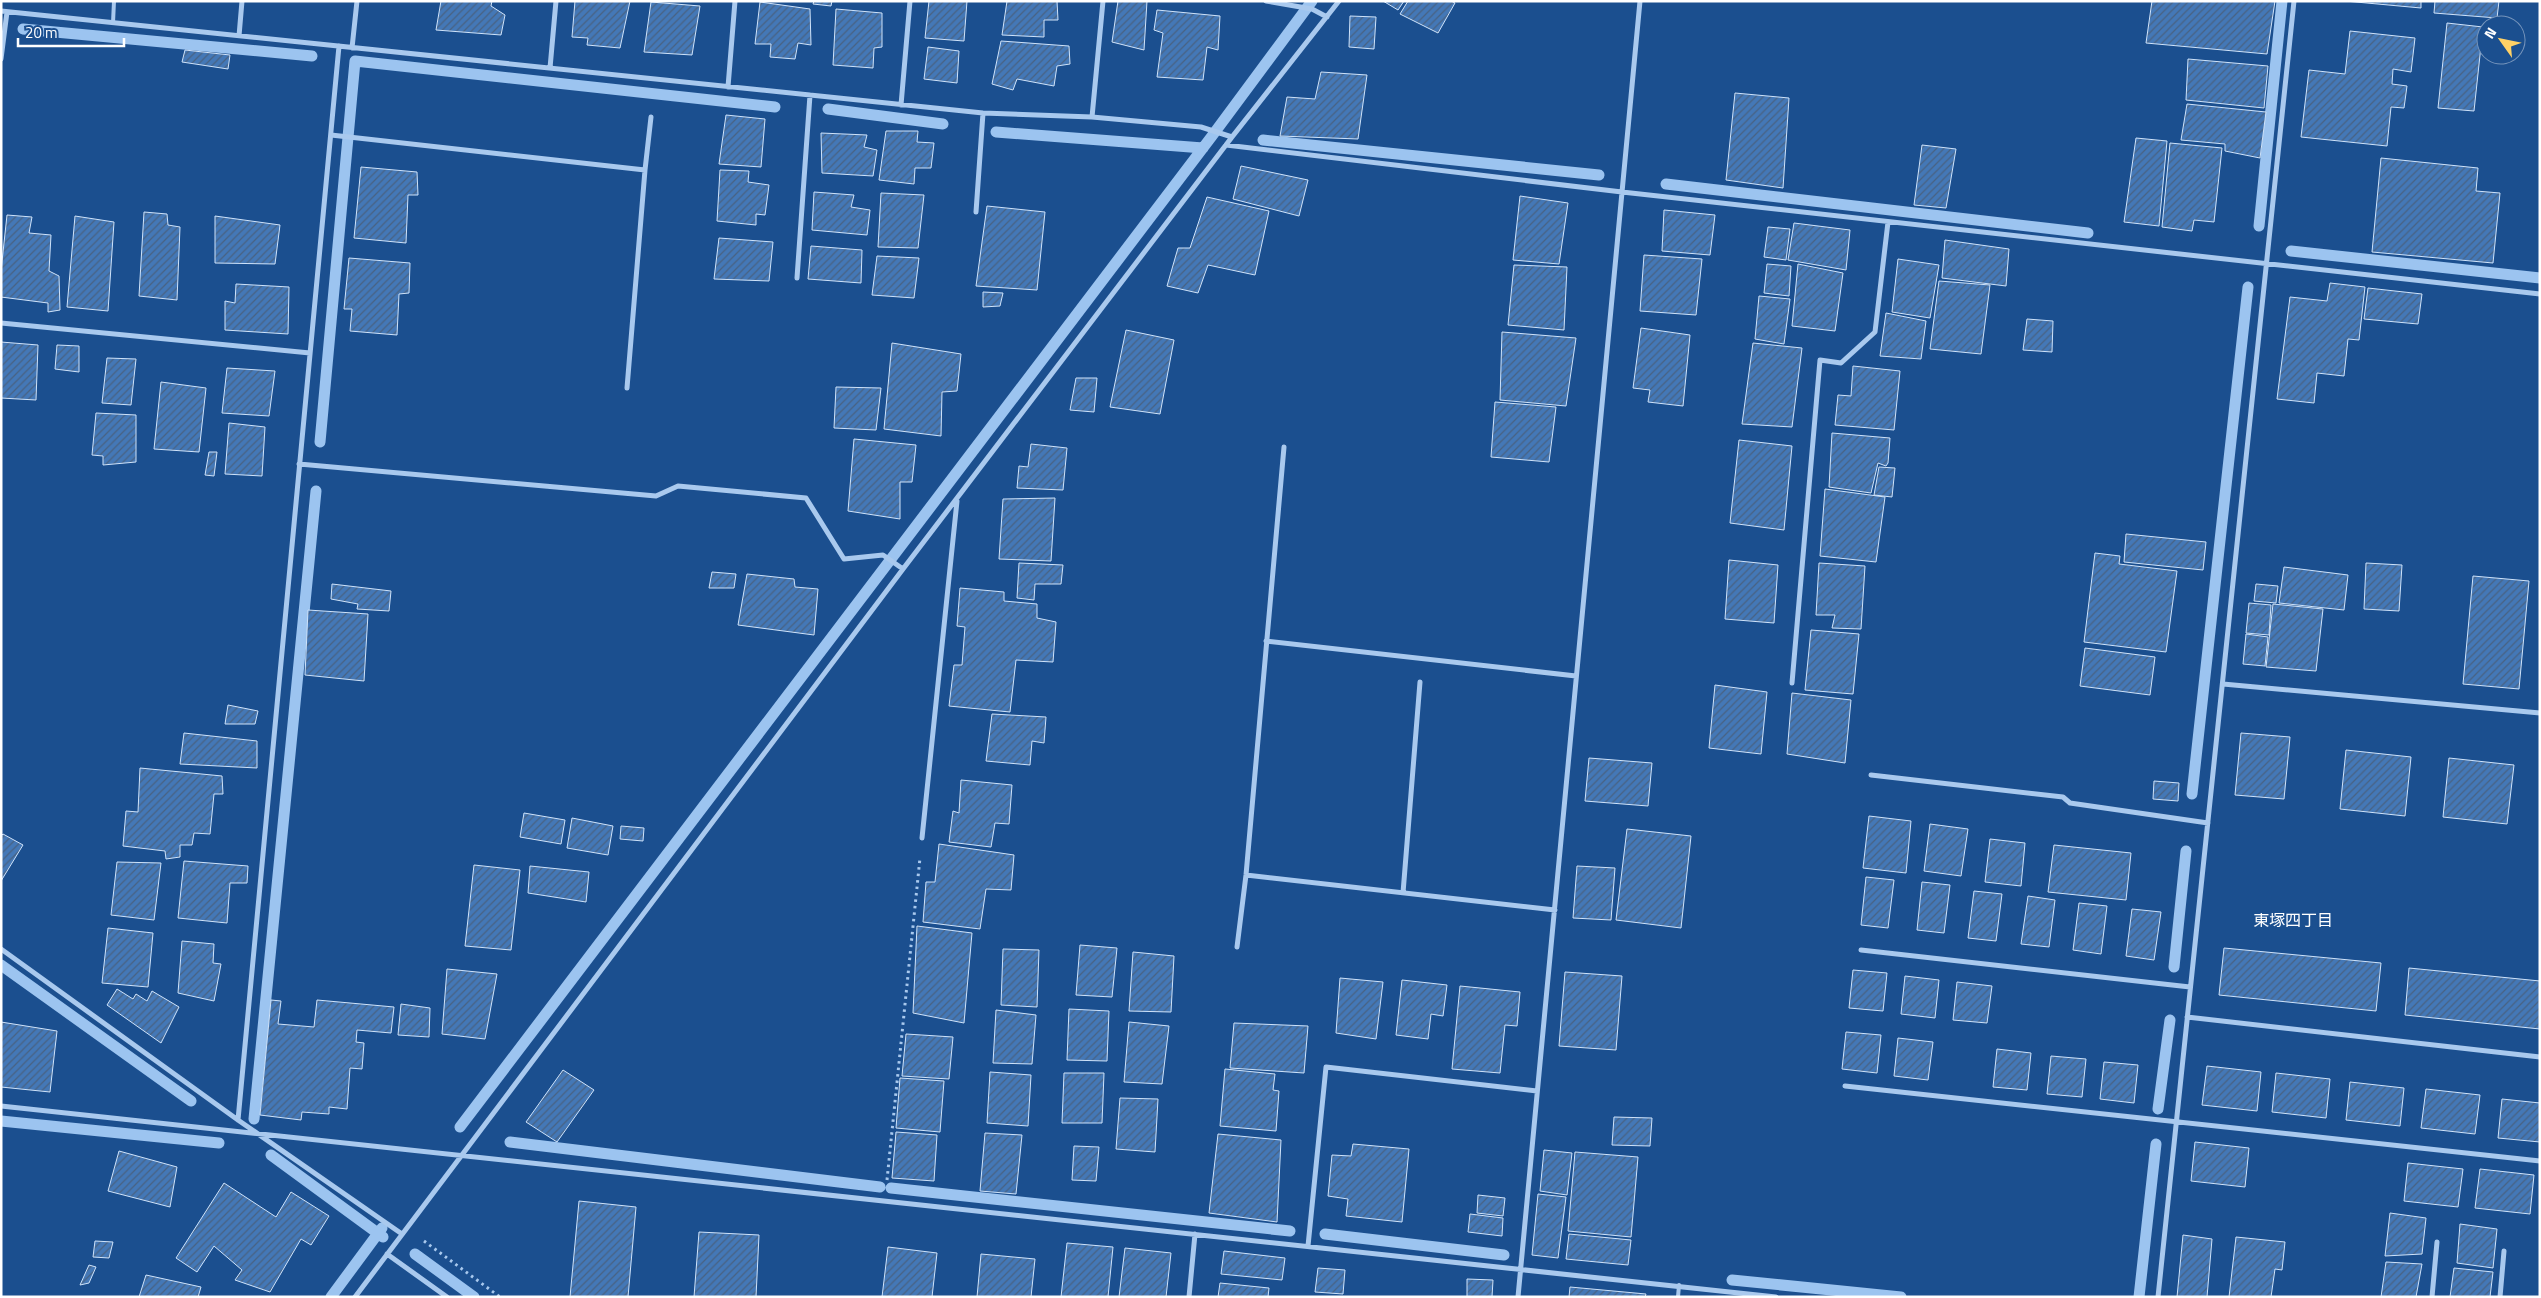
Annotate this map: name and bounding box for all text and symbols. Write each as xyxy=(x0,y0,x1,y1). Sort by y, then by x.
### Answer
scale bar xyxy=(18,15,124,47)
north arrow xyxy=(2476,15,2526,65)
text: 20 m xyxy=(25,21,58,44)
text: N xyxy=(2478,23,2501,42)
district label: 東塚四丁目 xyxy=(2253,908,2333,932)

